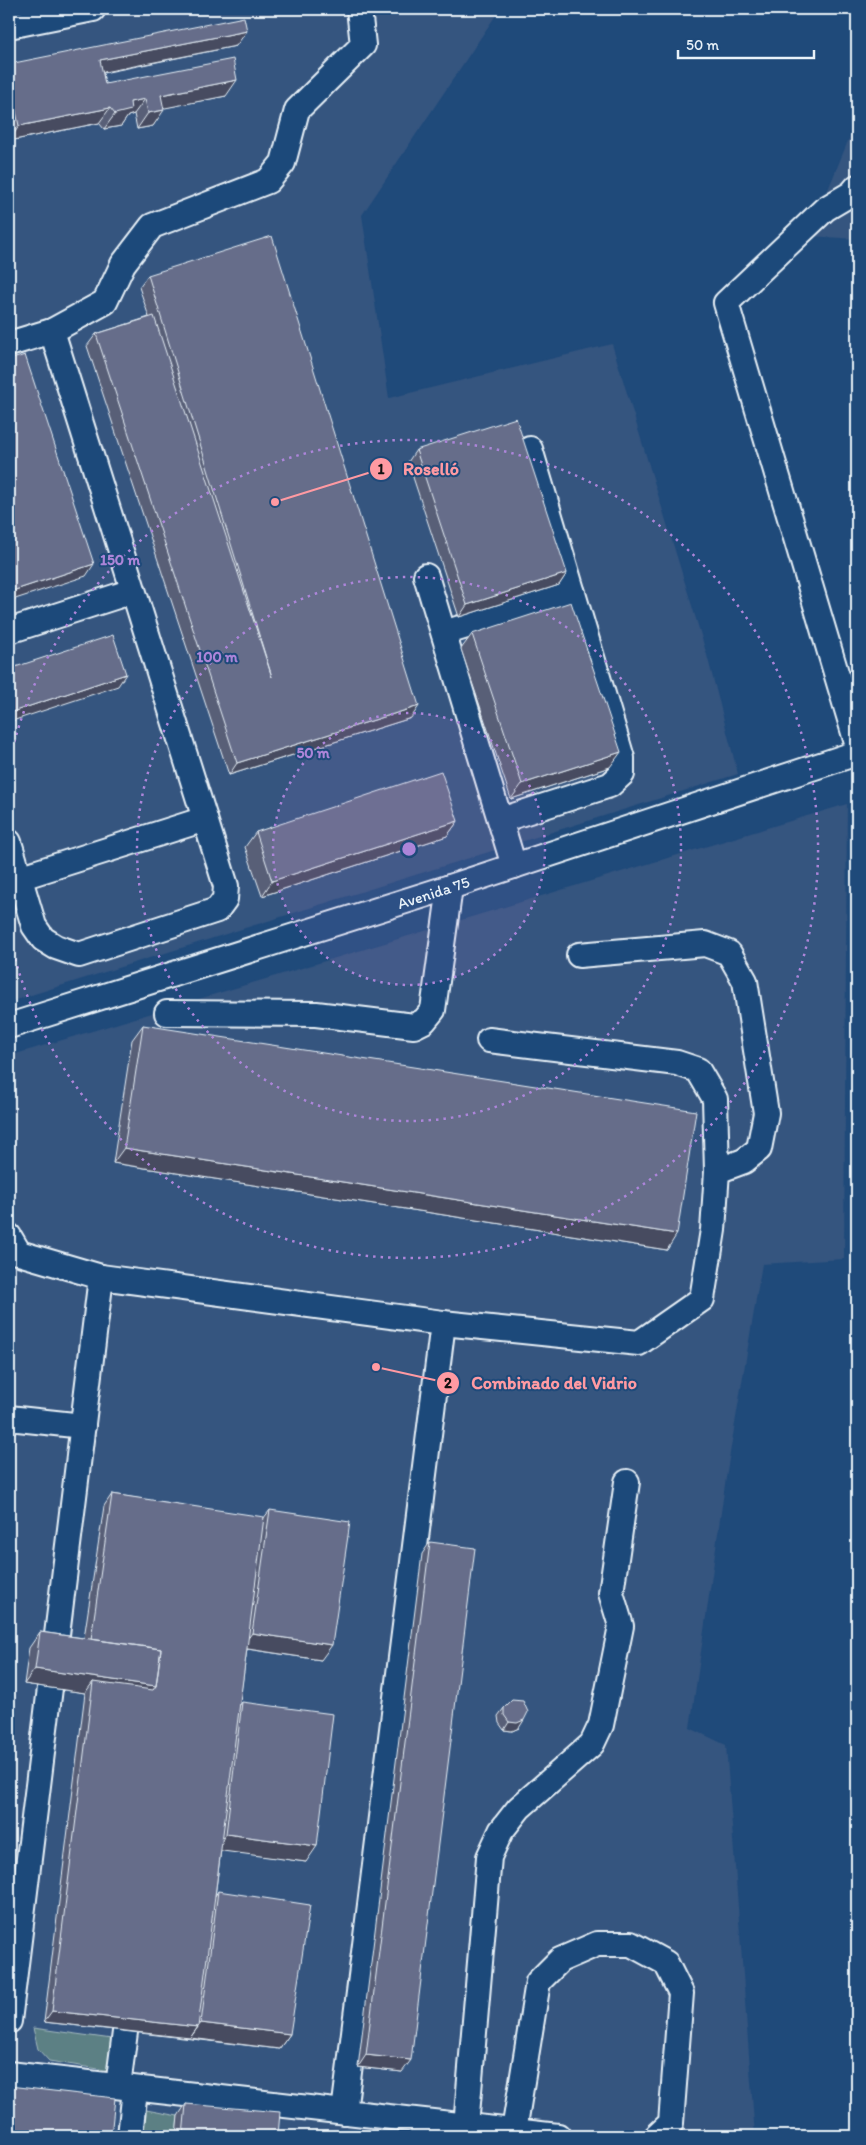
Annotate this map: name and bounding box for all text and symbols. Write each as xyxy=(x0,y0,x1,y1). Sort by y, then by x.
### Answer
scale bar xyxy=(678,28,815,60)
text: 50 m xyxy=(686,36,719,54)
callout: Roselló xyxy=(368,452,469,485)
text: Roselló xyxy=(403,458,459,480)
text: 1 xyxy=(378,460,385,478)
text: 150 m xyxy=(100,551,140,569)
text: 100 m xyxy=(196,648,238,666)
text: 50 m xyxy=(296,744,330,762)
centre of rings xyxy=(400,840,418,858)
street label: Avenida 75 xyxy=(395,872,472,913)
callout: Combinado del Vidrio xyxy=(436,1366,647,1399)
text: Combinado del Vidrio xyxy=(471,1372,637,1394)
text: 2 xyxy=(444,1374,452,1392)

